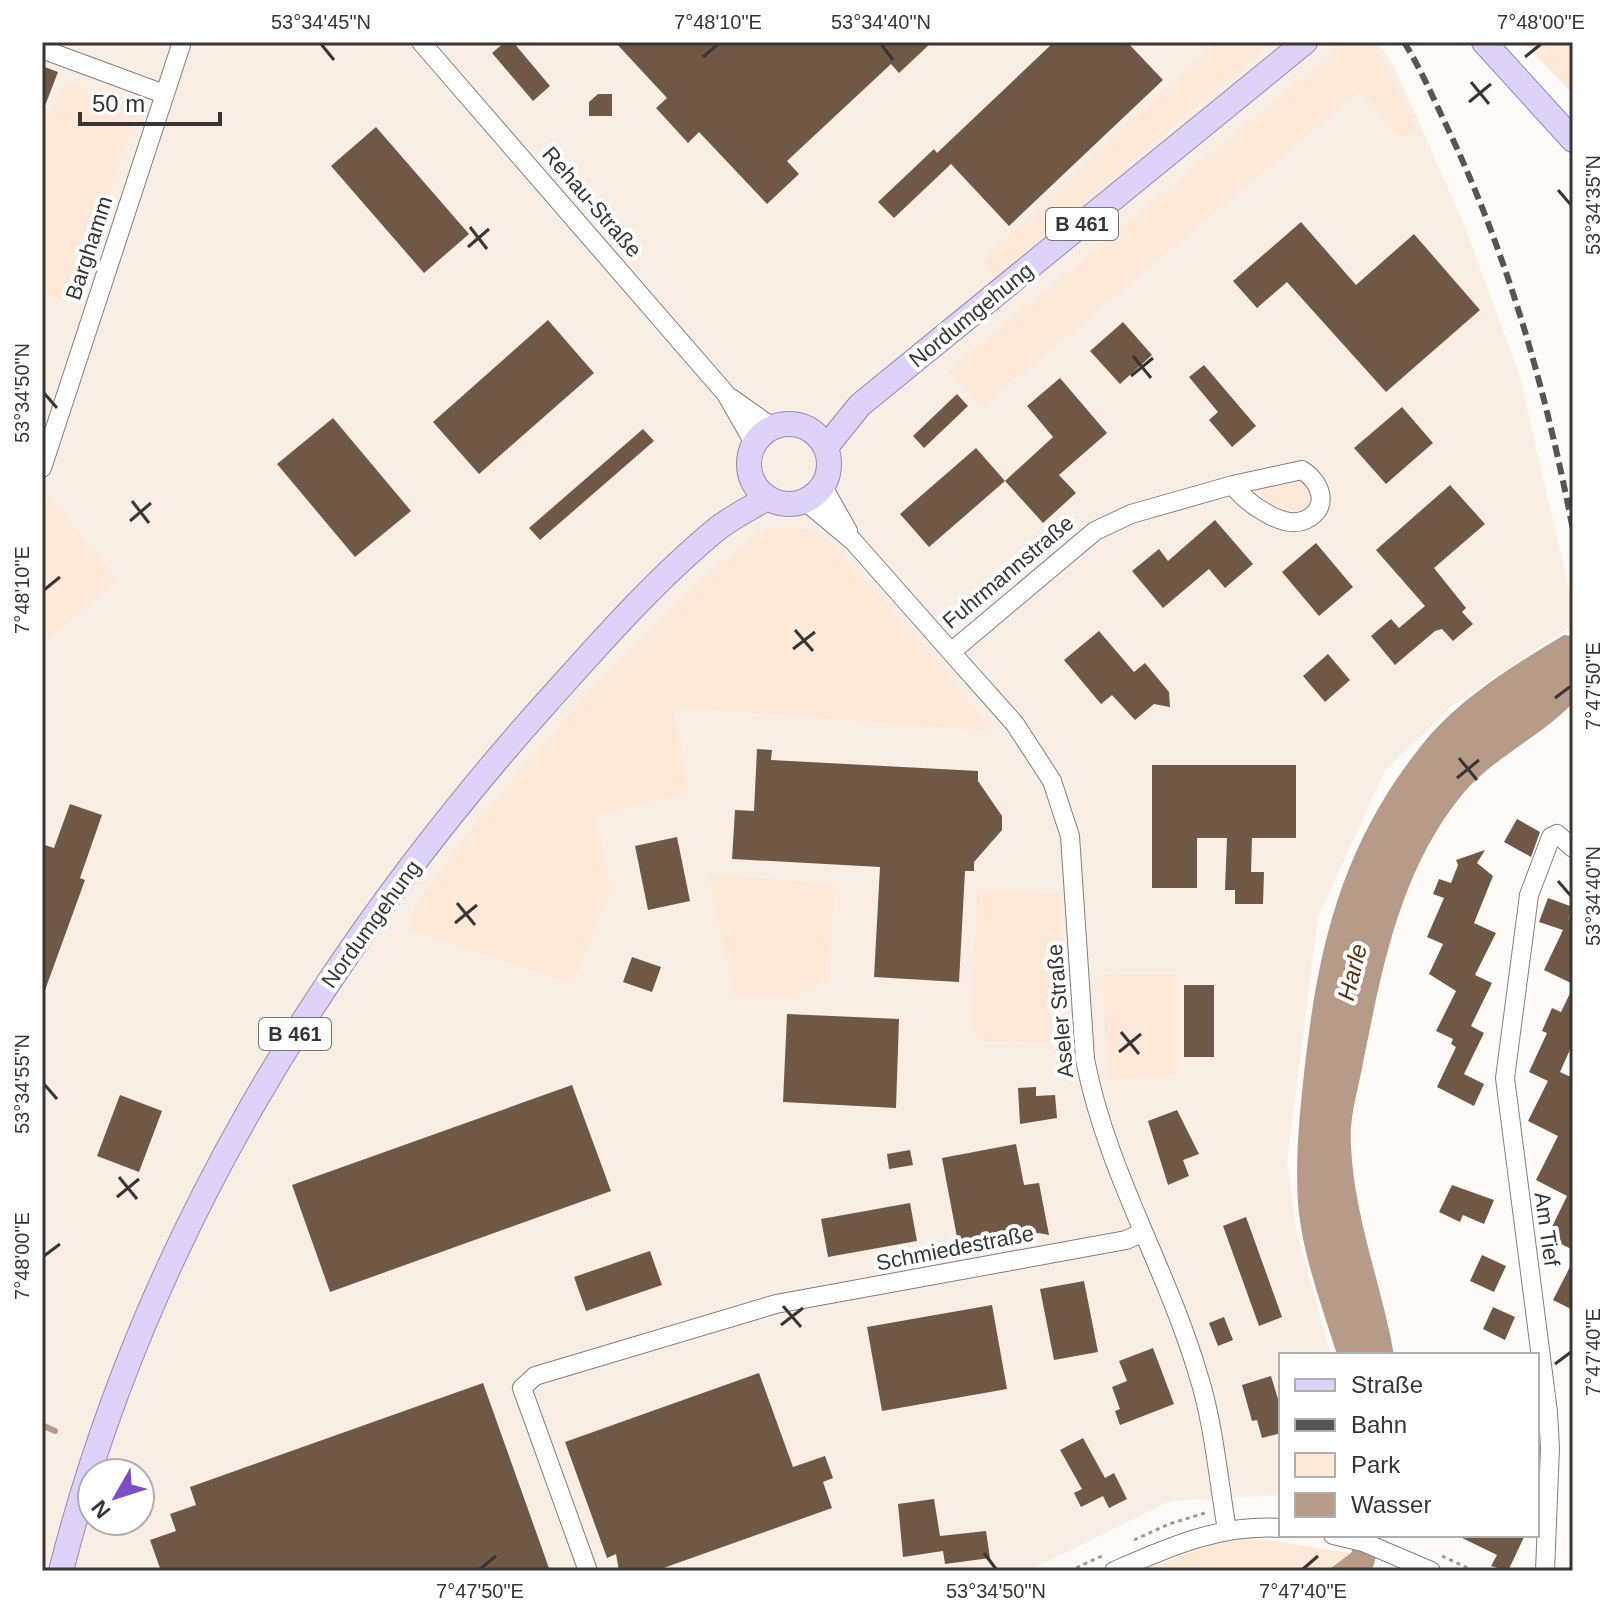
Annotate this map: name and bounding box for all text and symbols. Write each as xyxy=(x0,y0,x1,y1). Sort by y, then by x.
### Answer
text: 53°34'45"N xyxy=(271,11,371,33)
text: 7°48'10"E xyxy=(674,11,762,33)
text: 53°34'40"N xyxy=(831,11,931,33)
text: 7°48'00"E xyxy=(1497,11,1585,33)
scale bar xyxy=(80,76,220,126)
text: 50 m xyxy=(92,90,145,117)
street label: Rehau-Straße xyxy=(537,142,647,262)
text: 53°34'35"N xyxy=(1582,155,1604,255)
street label: Barghamm xyxy=(60,193,118,303)
road number: B 461 xyxy=(1046,208,1118,240)
street label: Nordumgehung xyxy=(904,258,1038,372)
text: 53°34'50"N xyxy=(11,343,33,443)
street label: Fuhrmannstraße xyxy=(938,510,1078,634)
text: 7°48'10"E xyxy=(11,546,33,634)
text: 7°47'50"E xyxy=(1582,642,1604,730)
text: 53°34'40"N xyxy=(1582,846,1604,946)
street label: Nordumgehung xyxy=(316,855,426,993)
water label: Harle xyxy=(1332,941,1372,1003)
street label: Aseler Straße xyxy=(1042,943,1078,1079)
road number: B 461 xyxy=(259,1018,331,1050)
text: 53°34'55"N xyxy=(11,1034,33,1134)
street label: Am Tief xyxy=(1529,1190,1565,1269)
text: 7°48'00"E xyxy=(11,1212,33,1300)
street label: Schmiedestraße xyxy=(874,1220,1036,1276)
text: 7°47'40"E xyxy=(1582,1308,1604,1396)
legend xyxy=(1279,1353,1539,1537)
text: Straße xyxy=(1351,1371,1423,1398)
text: Bahn xyxy=(1351,1411,1407,1438)
text: Park xyxy=(1351,1451,1401,1478)
north arrow xyxy=(76,1457,156,1537)
text: Wasser xyxy=(1351,1491,1431,1518)
text: N xyxy=(86,1495,116,1523)
text: 7°47'50"E xyxy=(436,1580,524,1602)
text: 53°34'50"N xyxy=(946,1580,1046,1602)
text: 7°47'40"E xyxy=(1259,1580,1347,1602)

